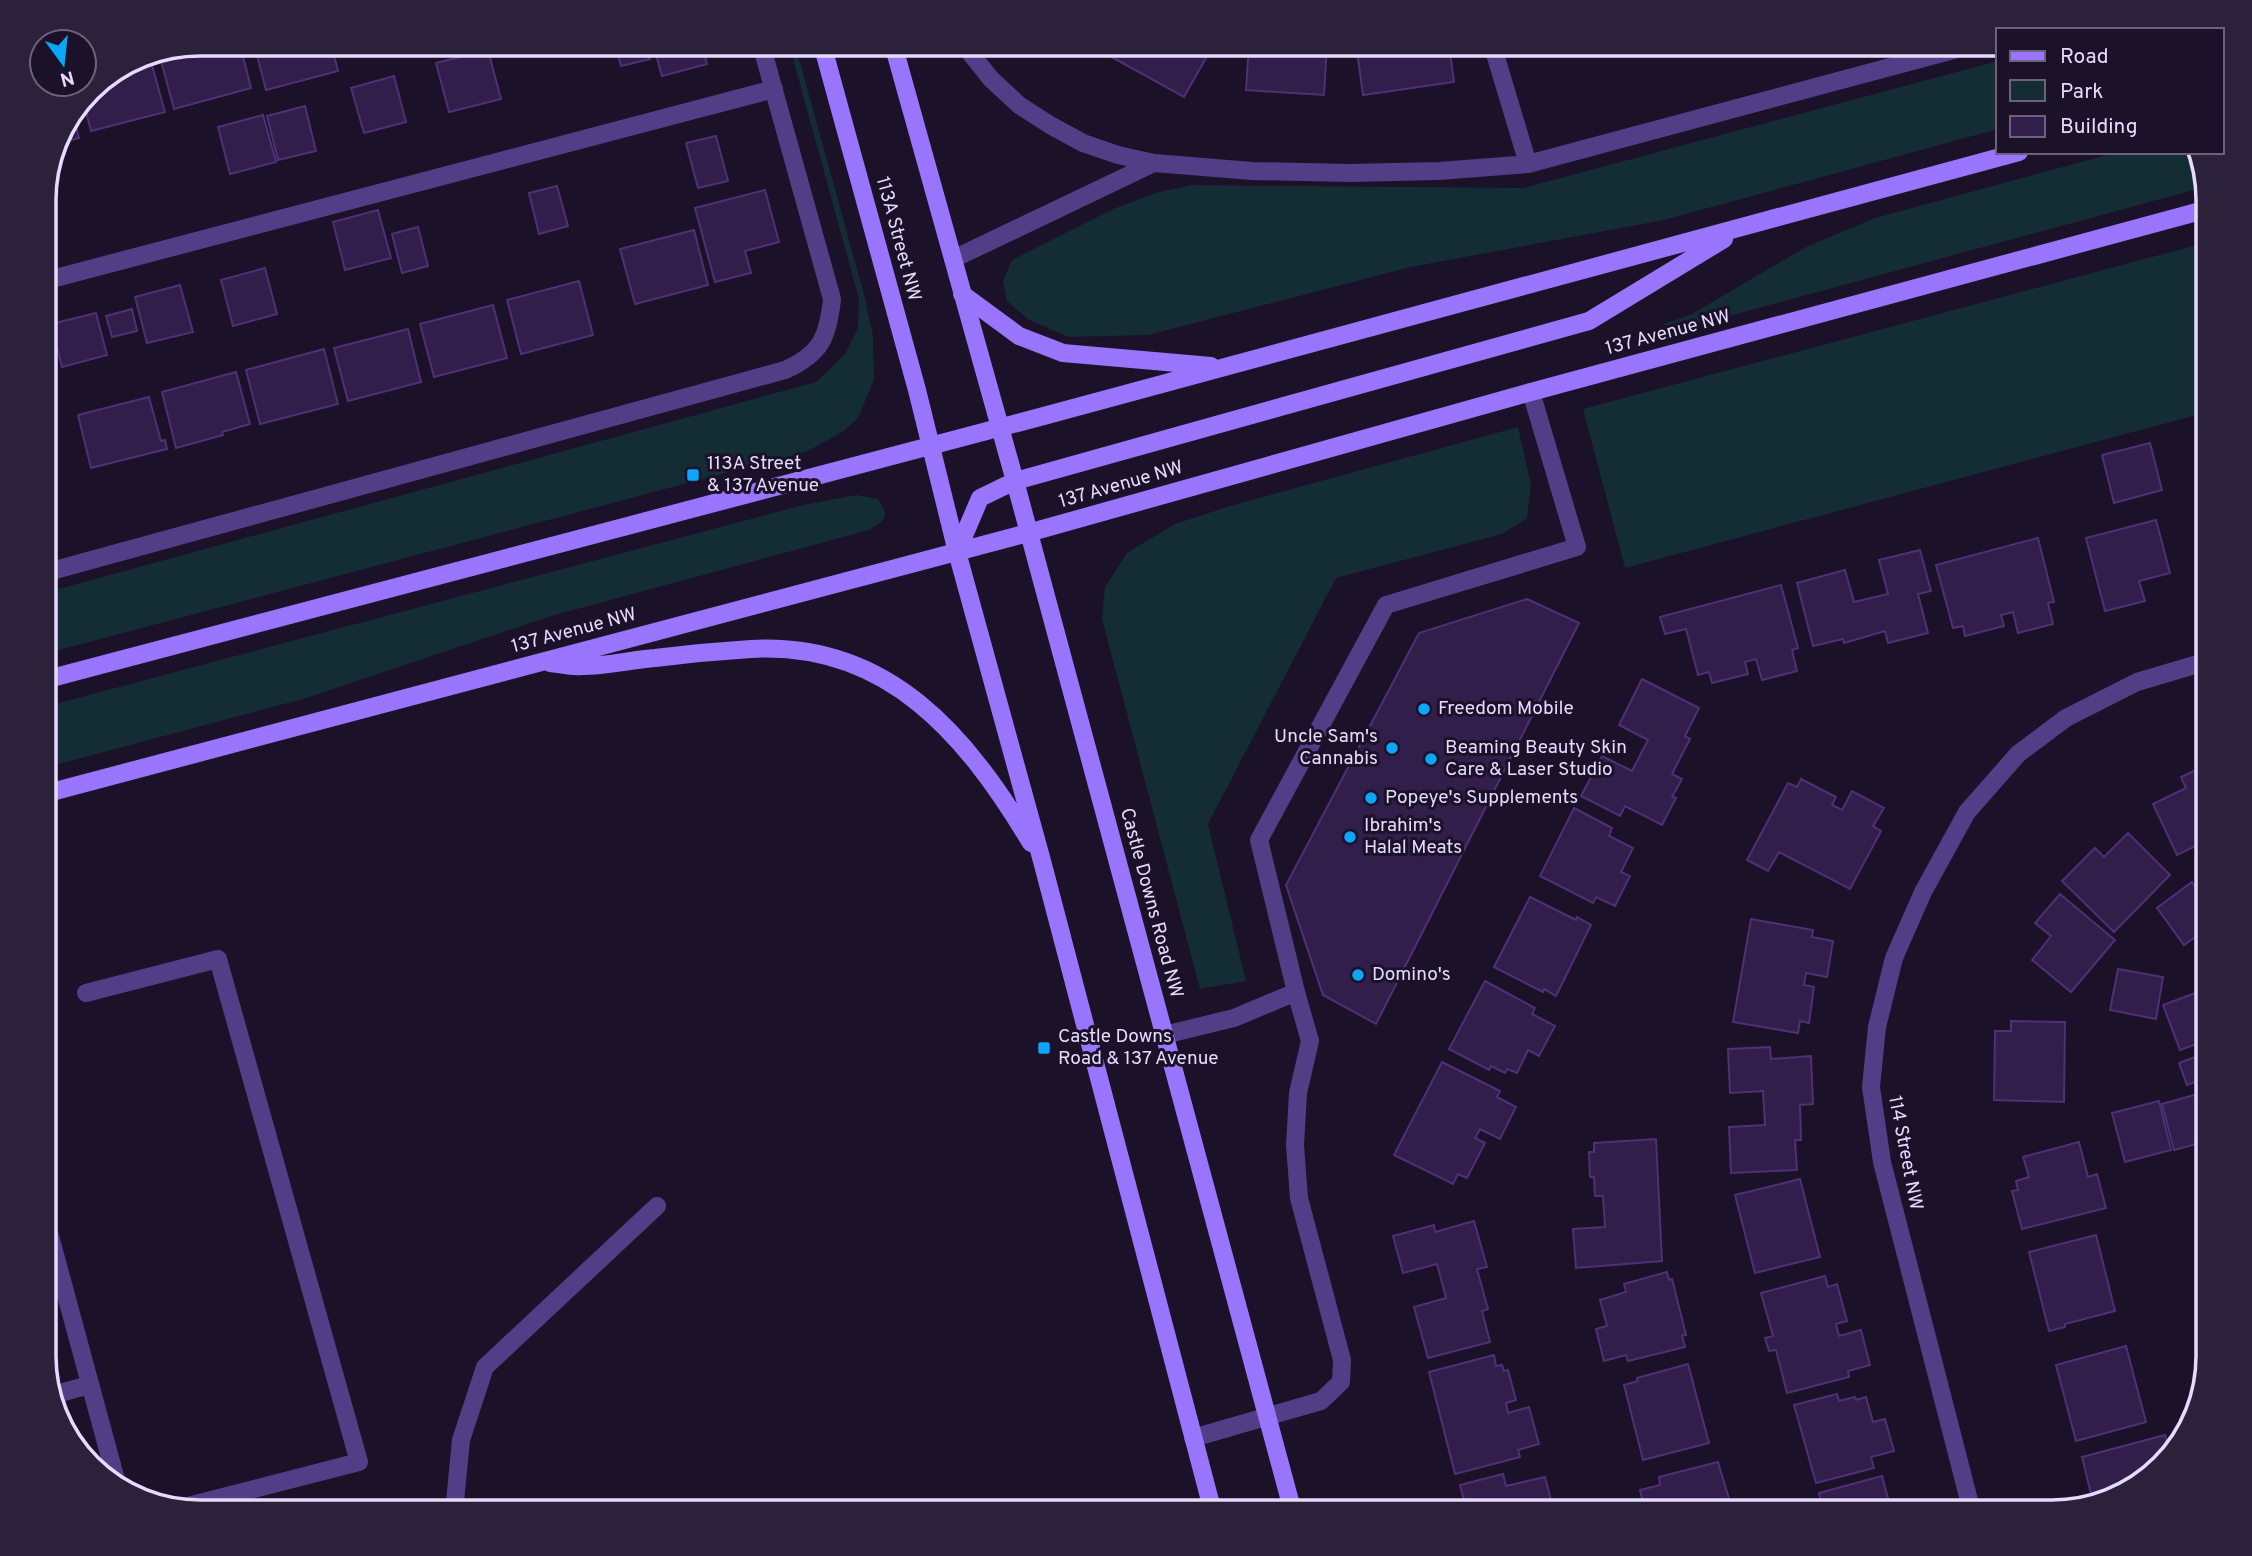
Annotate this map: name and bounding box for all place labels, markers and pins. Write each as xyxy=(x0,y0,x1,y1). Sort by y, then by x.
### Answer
place label: 113A Street & 137 Avenue xyxy=(707,452,819,498)
marker: 113A Street & 137 Avenue xyxy=(685,467,701,483)
place label: Freedom Mobile xyxy=(1438,697,1574,721)
marker: Freedom Mobile xyxy=(1416,701,1432,717)
place label: Uncle Sam's Cannabis xyxy=(1274,725,1378,771)
place label: Beaming Beauty Skin Care & Laser Studio xyxy=(1445,736,1627,782)
marker: Uncle Sam's Cannabis xyxy=(1384,740,1400,756)
marker: Beaming Beauty Skin Care & Laser Studio xyxy=(1423,751,1439,767)
place label: Popeye's Supplements xyxy=(1385,786,1578,810)
marker: Popeye's Supplements xyxy=(1363,790,1379,806)
place label: Ibrahim's Halal Meats xyxy=(1364,814,1462,860)
marker: Ibrahim's Halal Meats xyxy=(1342,829,1358,845)
place label: Domino's xyxy=(1372,963,1451,987)
marker: Domino's xyxy=(1350,967,1366,983)
place label: Castle Downs Road & 137 Avenue xyxy=(1058,1025,1219,1071)
marker: Castle Downs Road & 137 Avenue xyxy=(1036,1040,1052,1056)

